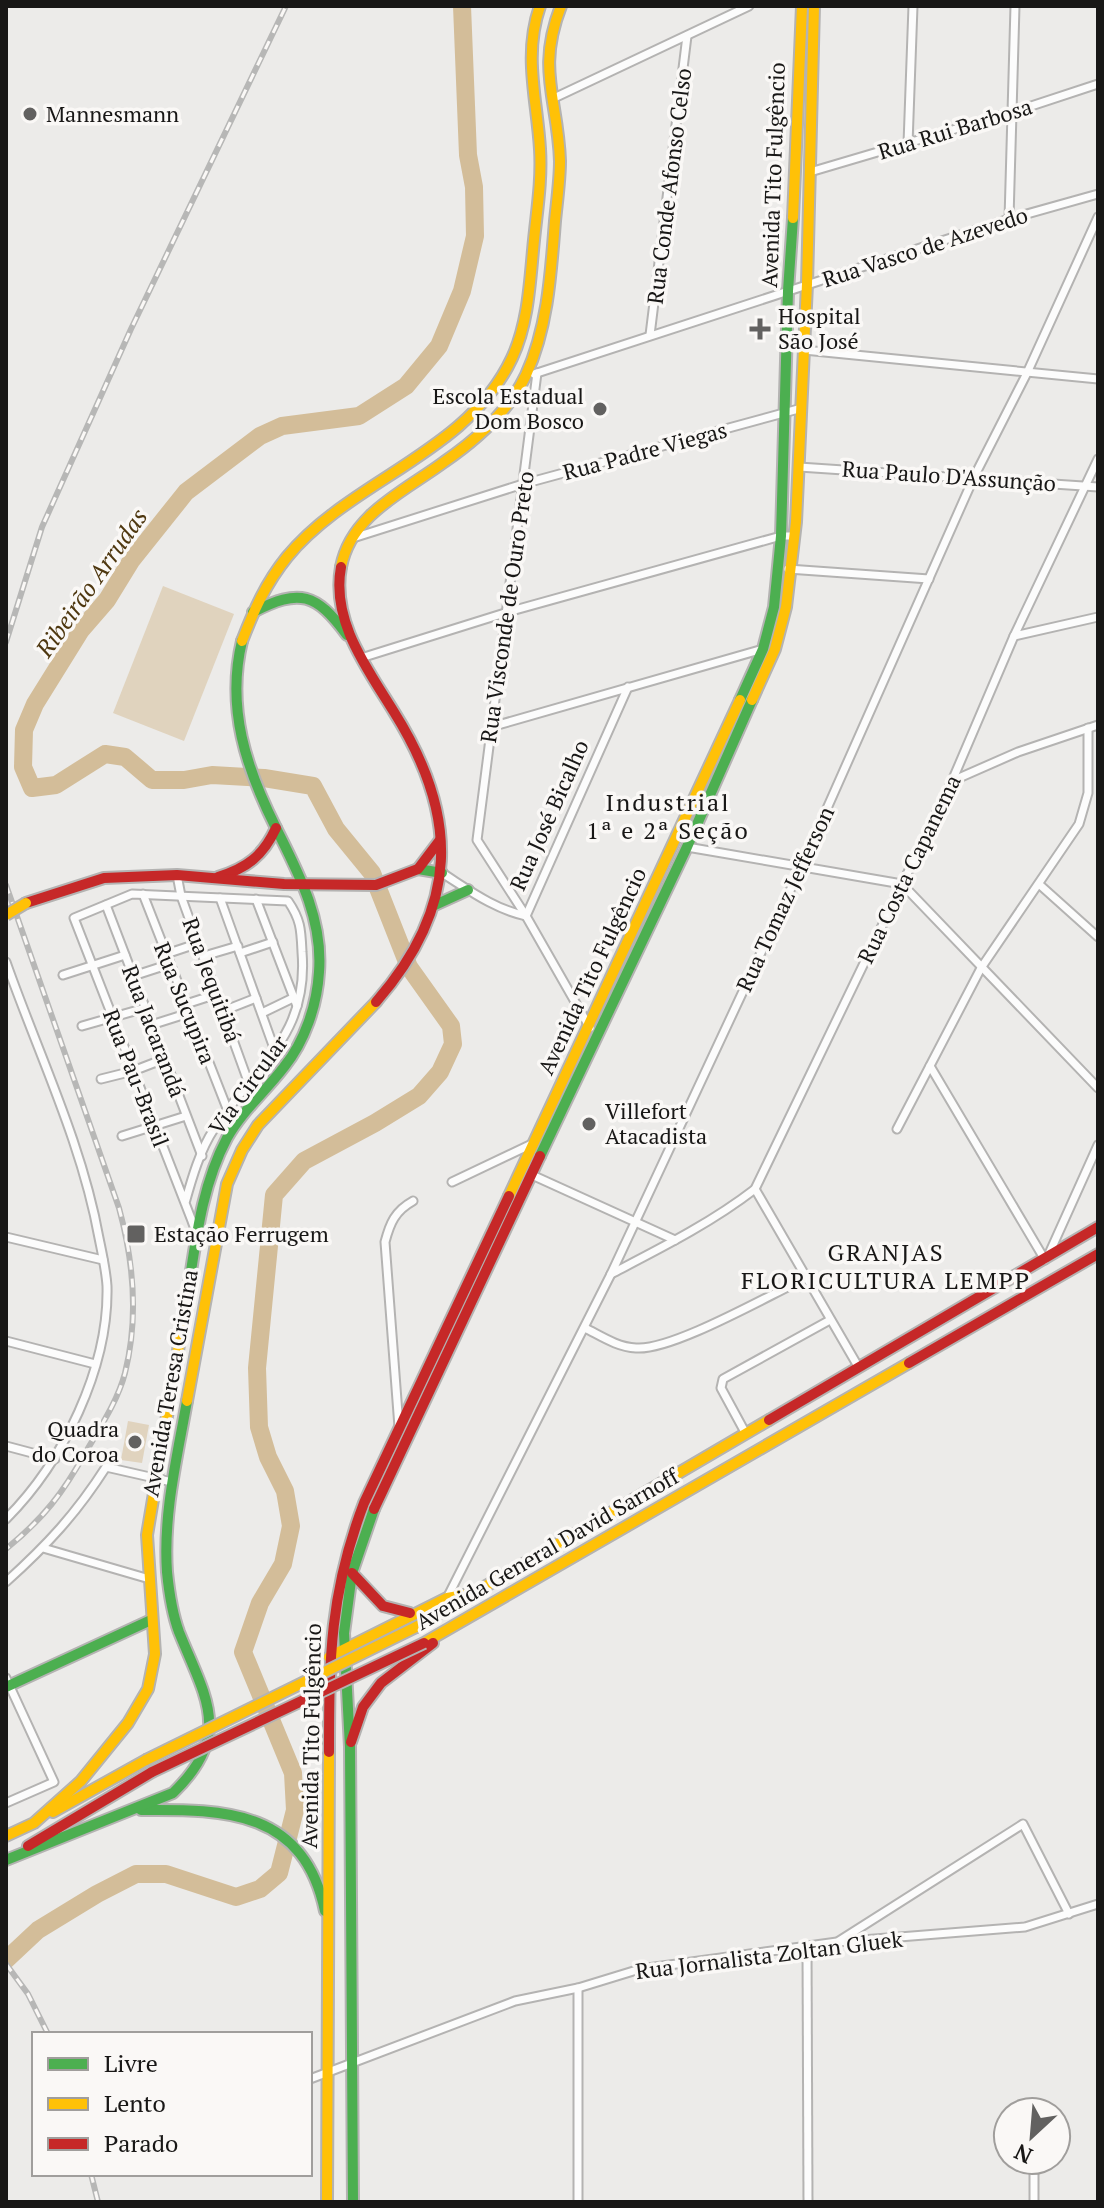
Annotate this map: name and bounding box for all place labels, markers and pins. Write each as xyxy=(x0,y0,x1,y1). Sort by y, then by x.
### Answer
place label: Mannesmann xyxy=(46,99,179,128)
marker: Mannesmann xyxy=(21,105,39,123)
place label: Hospital São José xyxy=(778,301,861,355)
marker: Hospital São José xyxy=(749,318,771,340)
place label: Escola Estadual Dom Bosco xyxy=(432,381,584,435)
marker: Escola Estadual Dom Bosco xyxy=(591,400,609,418)
place label: Villefort Atacadista xyxy=(605,1096,707,1150)
marker: Villefort Atacadista xyxy=(580,1115,598,1133)
place label: Estação Ferrugem xyxy=(154,1219,329,1248)
marker: Estação Ferrugem xyxy=(125,1223,147,1245)
place label: Quadra do Coroa xyxy=(32,1414,119,1468)
marker: Quadra do Coroa xyxy=(126,1433,144,1451)

